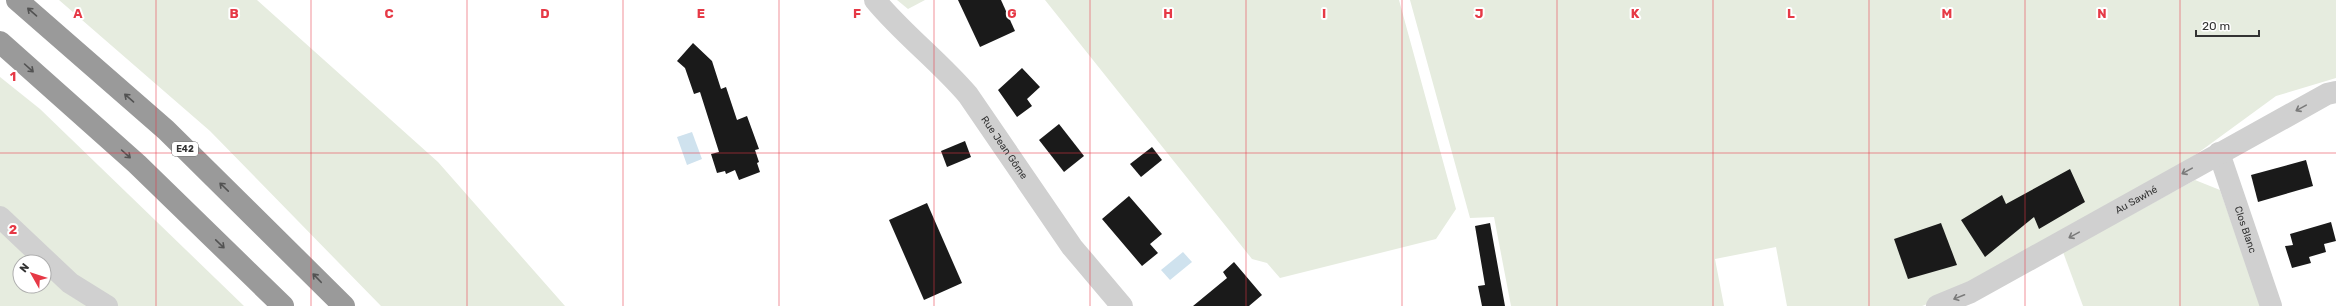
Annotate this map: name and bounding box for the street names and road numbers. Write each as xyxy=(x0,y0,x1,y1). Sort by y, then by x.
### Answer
street label: Rue Jean Gôme xyxy=(978,114,1030,182)
road number: E42 xyxy=(172,142,198,156)
street label: Au Sawhé xyxy=(2113,183,2160,217)
street label: Clos Blanc xyxy=(2232,205,2259,255)

